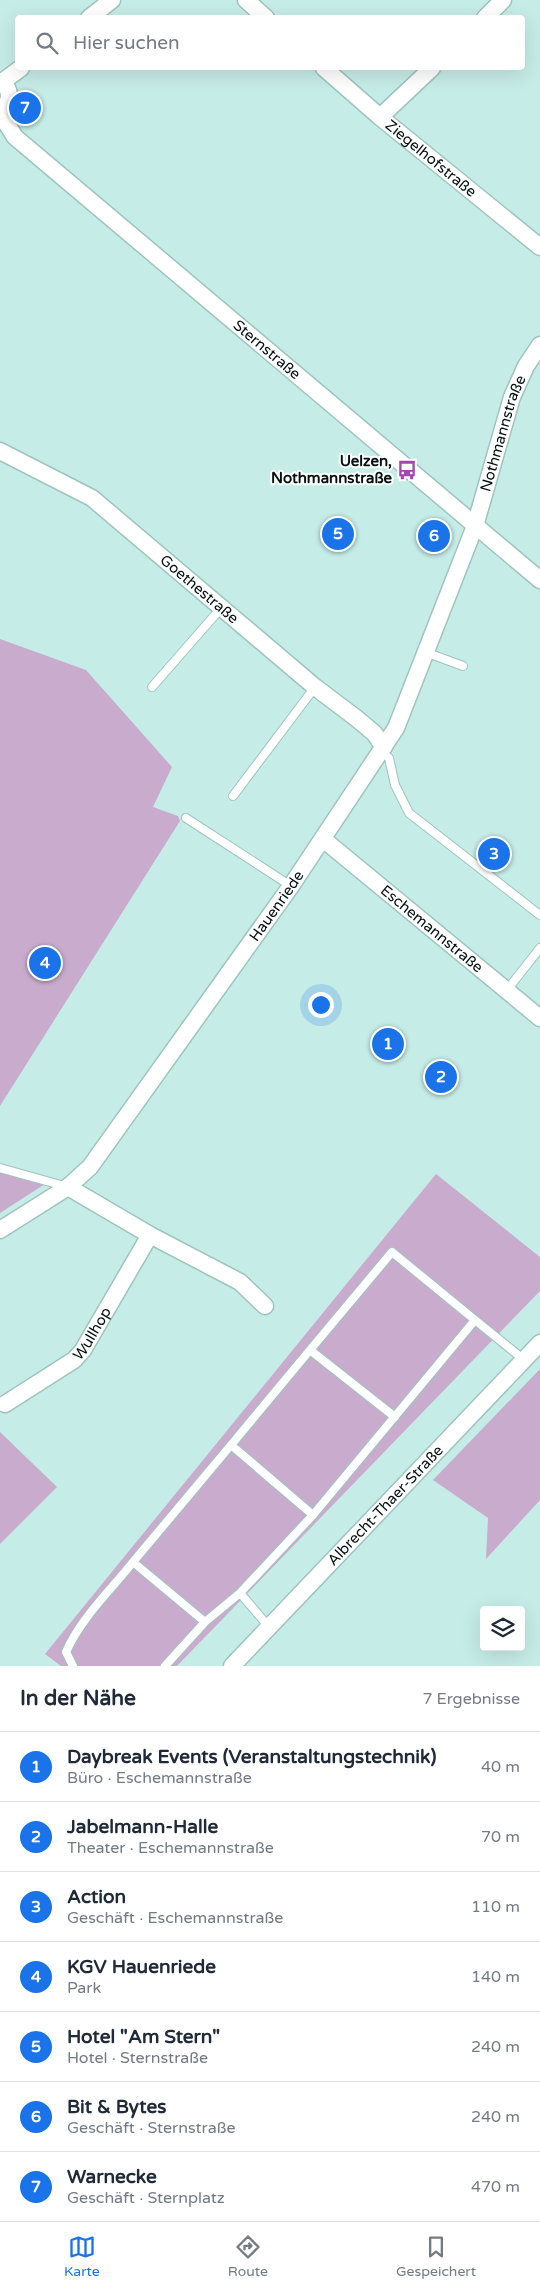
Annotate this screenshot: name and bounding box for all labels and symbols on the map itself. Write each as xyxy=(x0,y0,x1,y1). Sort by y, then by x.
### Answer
pin: 7 xyxy=(9,89,41,127)
street label: Ziegelhofstraße xyxy=(382,116,480,201)
street label: Sternstraße xyxy=(230,316,304,383)
street label: Nothmannstraße xyxy=(476,372,530,494)
place label: Uelzen, Nothmannstraße xyxy=(271,452,393,487)
bus stop icon: Uelzen, Nothmannstraße xyxy=(396,459,418,481)
pin: 5 xyxy=(322,515,354,553)
pin: 6 xyxy=(418,517,450,555)
street label: Goethestraße xyxy=(156,551,242,627)
pin: 3 xyxy=(478,835,510,873)
street label: Hauenriede xyxy=(245,867,308,945)
street label: Eschemannstraße xyxy=(377,881,487,976)
pin: 4 xyxy=(29,944,61,982)
your location xyxy=(308,992,334,1018)
pin: 1 xyxy=(372,1025,404,1063)
pin: 2 xyxy=(425,1058,457,1096)
street label: Wullhop xyxy=(69,1304,115,1364)
street label: Albrecht-Thaer-Straße xyxy=(324,1441,447,1569)

